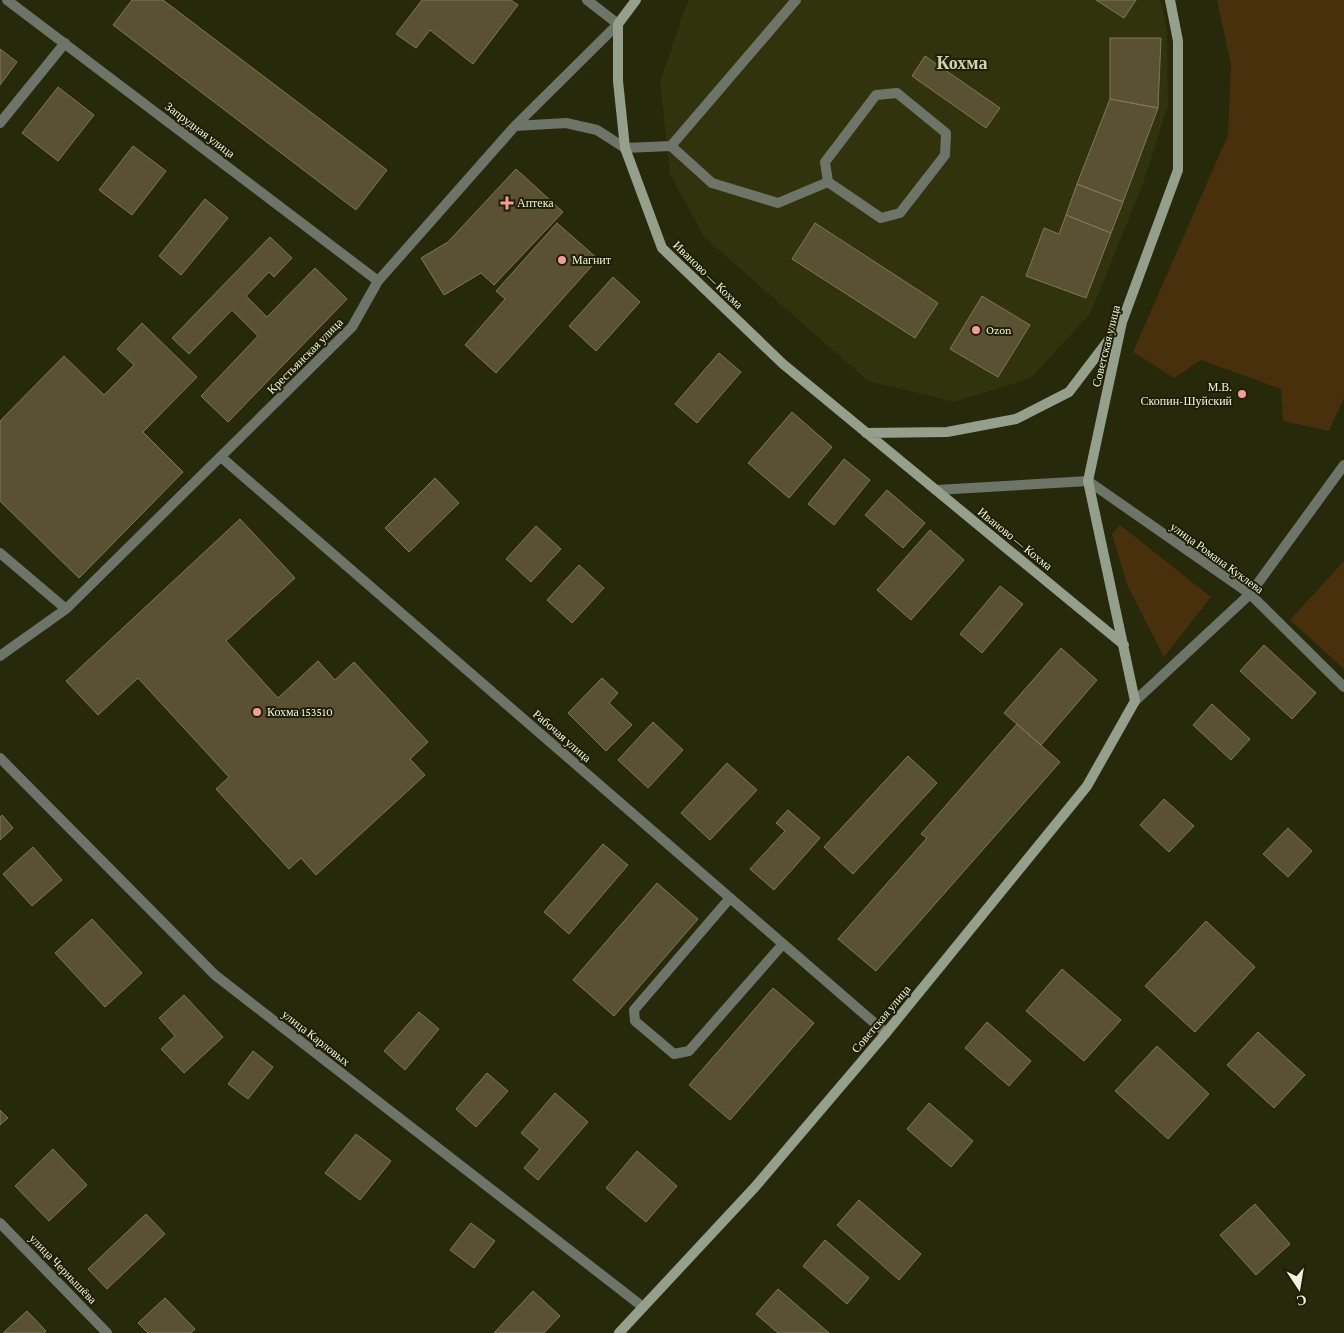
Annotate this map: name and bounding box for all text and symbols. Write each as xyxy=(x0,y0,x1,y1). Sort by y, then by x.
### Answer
district label: Кохма xyxy=(937,53,987,73)
street label: Запрудная улица xyxy=(162,99,238,161)
place label: Аптека xyxy=(517,196,554,210)
marker: Аптека xyxy=(501,197,513,209)
street label: Иваново — Кохма xyxy=(670,238,746,312)
place label: Магнит xyxy=(572,253,612,267)
marker: Магнит xyxy=(556,254,568,266)
street label: Советская улица xyxy=(1089,303,1123,388)
street label: Крестьянская улица xyxy=(264,315,346,397)
place label: Ozon xyxy=(986,323,1012,337)
marker: Ozon xyxy=(970,324,982,336)
place label: М.В. Скопин-Шуйский xyxy=(1141,380,1233,408)
marker: М.В. Скопин-Шуйский xyxy=(1236,388,1248,400)
street label: Иваново — Кохма xyxy=(975,505,1056,574)
street label: улица Романа Куклева xyxy=(1168,519,1267,597)
place label: Кохма 153510 xyxy=(267,705,333,719)
marker: Кохма 153510 xyxy=(251,706,263,718)
street label: Рабочая улица xyxy=(530,707,594,766)
street label: Советская улица xyxy=(849,982,914,1056)
street label: улица Карловых xyxy=(279,1007,353,1069)
street label: улица Чернышёва xyxy=(26,1231,100,1307)
north arrow xyxy=(1274,1263,1324,1313)
text: С xyxy=(1295,1292,1308,1310)

